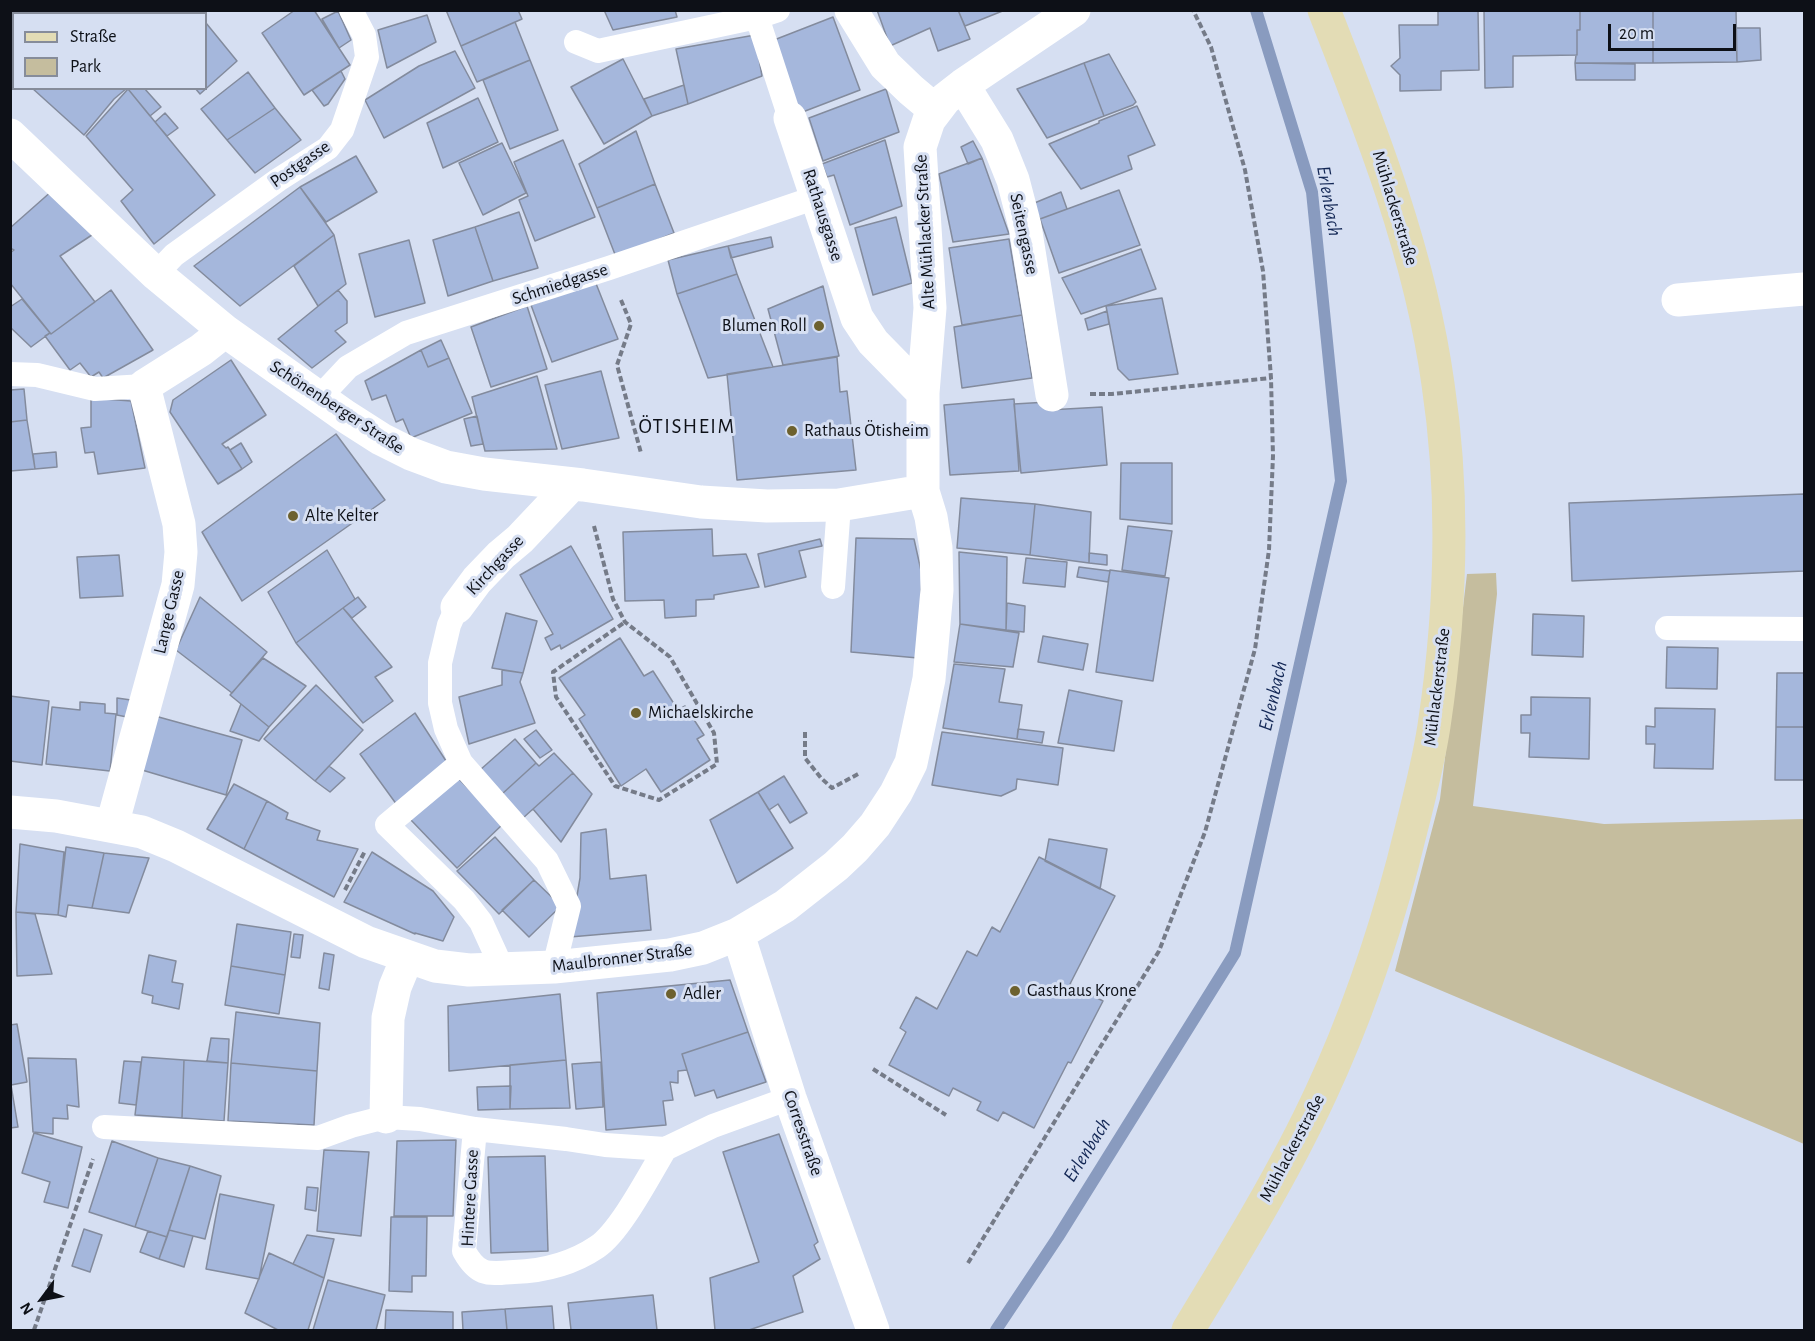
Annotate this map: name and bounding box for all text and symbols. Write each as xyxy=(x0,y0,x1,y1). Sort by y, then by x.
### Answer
legend xyxy=(12,12,207,90)
scale bar xyxy=(1611,12,1738,50)
text: 20 m xyxy=(1619,25,1654,43)
text: Straße xyxy=(70,28,116,46)
text: Park xyxy=(70,58,101,76)
street label: Postgasse xyxy=(266,136,334,192)
street label: Mühlackerstraße xyxy=(1367,148,1423,268)
street label: Alte Mühlacker Straße xyxy=(910,154,940,310)
water label: Erlenbach xyxy=(1311,164,1347,238)
street label: Rathausgasse xyxy=(798,166,848,264)
street label: Seitengasse xyxy=(1005,191,1043,277)
street label: Schmiedgasse xyxy=(510,258,610,310)
place label: Blumen Roll xyxy=(722,315,807,337)
marker: Blumen Roll xyxy=(812,319,826,333)
street label: Schönenberger Straße xyxy=(266,356,408,458)
district label: ÖTISHEIM xyxy=(638,414,736,440)
place label: Rathaus Ötisheim xyxy=(804,420,929,442)
marker: Rathaus Ötisheim xyxy=(785,424,799,438)
place label: Alte Kelter xyxy=(305,505,378,527)
marker: Alte Kelter xyxy=(286,509,300,523)
street label: Kirchgasse xyxy=(462,530,528,600)
street label: Lange Gasse xyxy=(149,568,189,656)
street label: Mühlackerstraße xyxy=(1419,627,1455,747)
water label: Erlenbach xyxy=(1253,659,1293,733)
place label: Michaelskirche xyxy=(648,702,753,724)
marker: Michaelskirche xyxy=(629,706,643,720)
street label: Maulbronner Straße xyxy=(550,939,694,977)
place label: Gasthaus Krone xyxy=(1027,980,1137,1002)
place label: Adler xyxy=(683,983,721,1005)
marker: Gasthaus Krone xyxy=(1008,984,1022,998)
marker: Adler xyxy=(664,987,678,1001)
street label: Corresstraße xyxy=(778,1087,828,1179)
street label: Mühlackerstraße xyxy=(1255,1091,1329,1205)
water label: Erlenbach xyxy=(1058,1113,1116,1187)
street label: Hintere Gasse xyxy=(457,1149,483,1247)
north arrow xyxy=(12,1269,72,1329)
text: N xyxy=(17,1300,36,1317)

